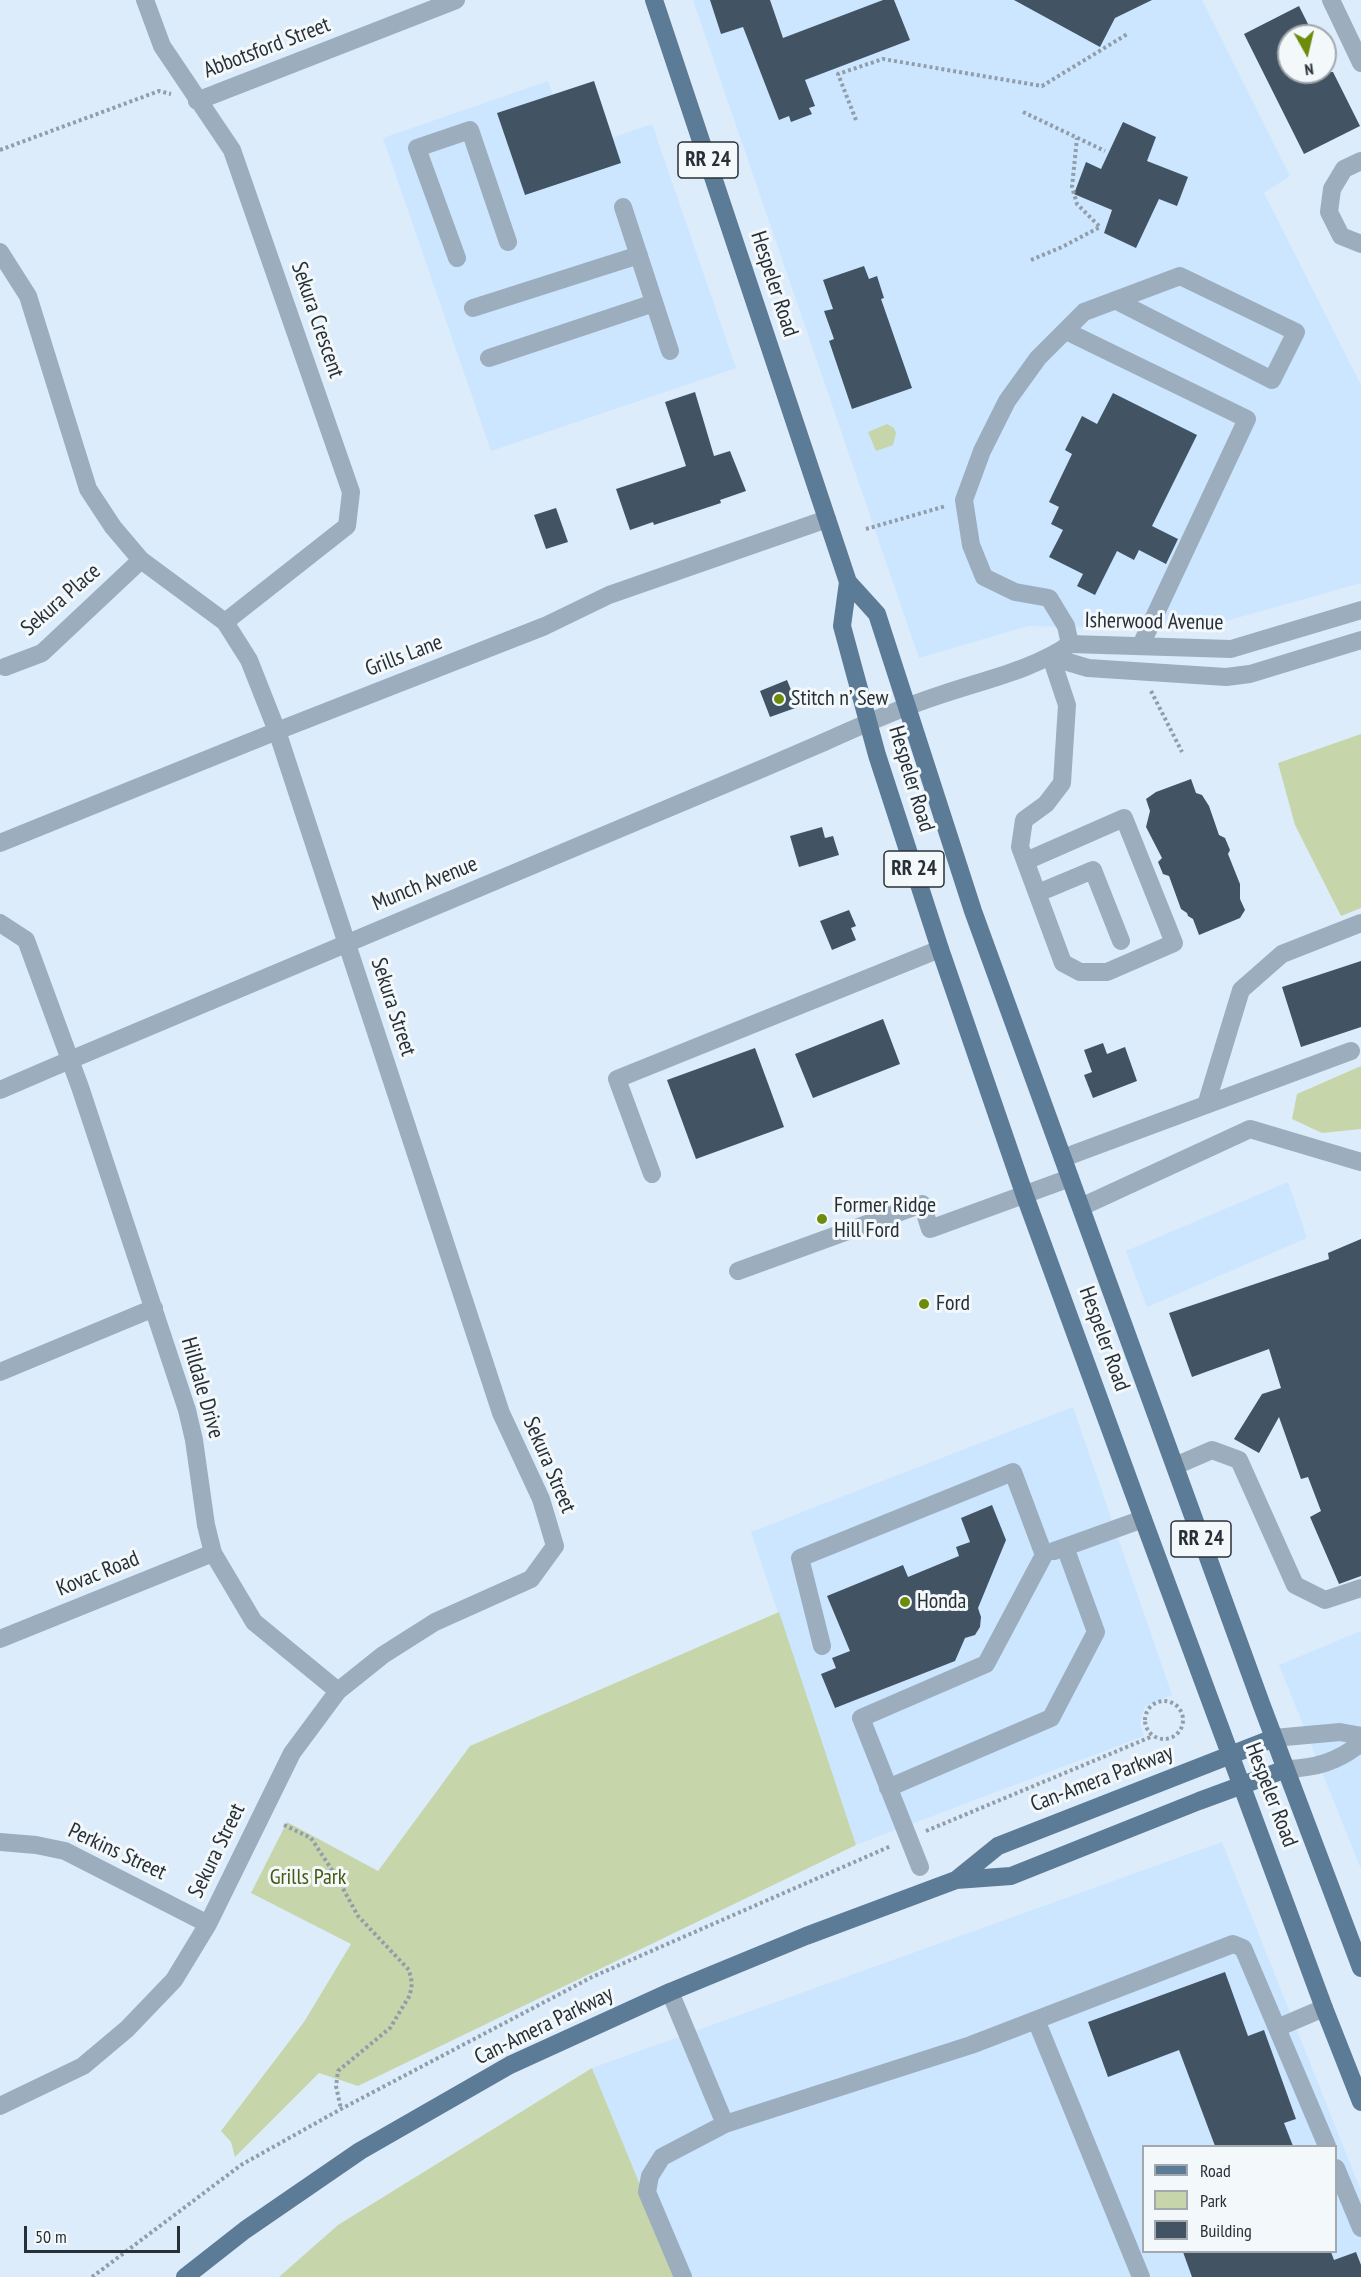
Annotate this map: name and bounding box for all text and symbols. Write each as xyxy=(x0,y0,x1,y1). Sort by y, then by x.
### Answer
street label: Abbotsford Street xyxy=(200,12,334,84)
north arrow xyxy=(1277,24,1337,84)
text: N xyxy=(1304,59,1315,80)
road number: RR 24 xyxy=(678,142,738,178)
street label: Hespeler Road xyxy=(745,228,803,340)
street label: Sekura Crescent xyxy=(285,259,349,381)
street label: Sekura Place xyxy=(16,558,106,642)
street label: Isherwood Avenue xyxy=(1084,608,1224,636)
street label: Grills Lane xyxy=(362,629,446,683)
place label: Stitch n’ Sew xyxy=(791,686,888,712)
marker: Stitch n’ Sew xyxy=(772,692,786,706)
street label: Hespeler Road xyxy=(882,723,940,835)
street label: Munch Avenue xyxy=(369,851,481,917)
road number: RR 24 xyxy=(884,851,944,887)
street label: Sekura Street xyxy=(365,955,421,1059)
place label: Former Ridge Hill Ford xyxy=(834,1193,936,1244)
marker: Former Ridge Hill Ford xyxy=(815,1212,829,1226)
street label: Hespeler Road xyxy=(1073,1283,1135,1395)
place label: Ford xyxy=(936,1291,970,1317)
marker: Ford xyxy=(917,1297,931,1311)
street label: Hilldale Drive xyxy=(175,1334,229,1442)
street label: Sekura Street xyxy=(517,1413,581,1517)
road number: RR 24 xyxy=(1171,1521,1231,1557)
street label: Kovac Road xyxy=(53,1546,143,1602)
place label: Honda xyxy=(917,1589,966,1615)
marker: Honda xyxy=(898,1595,912,1609)
street label: Hespeler Road xyxy=(1239,1739,1303,1851)
street label: Can-Amera Parkway xyxy=(1027,1740,1177,1818)
street label: Sekura Street xyxy=(183,1800,251,1902)
street label: Perkins Street xyxy=(64,1818,170,1886)
park label: Grills Park xyxy=(270,1865,346,1891)
street label: Can-Amera Parkway xyxy=(471,1981,617,2071)
legend xyxy=(1142,2145,1337,2253)
text: Road xyxy=(1200,2159,1231,2182)
text: Park xyxy=(1200,2189,1227,2212)
scale bar xyxy=(27,2214,183,2252)
text: Building xyxy=(1200,2219,1252,2242)
text: 50 m xyxy=(35,2225,67,2248)

